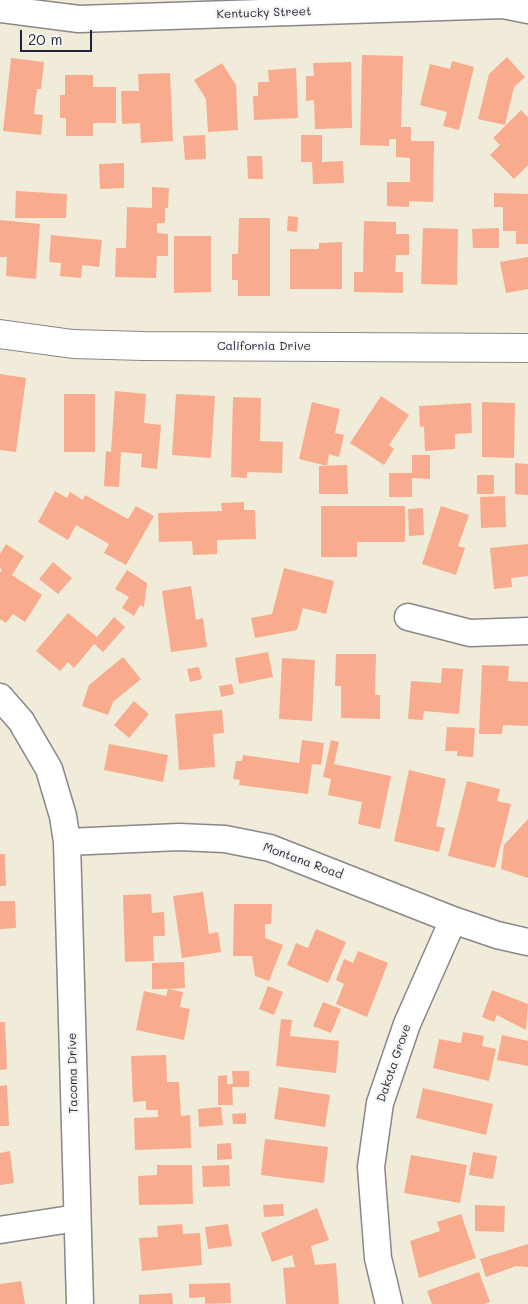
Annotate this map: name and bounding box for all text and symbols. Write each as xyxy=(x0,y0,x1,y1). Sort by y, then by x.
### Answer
street label: Kentucky Street xyxy=(216,4,312,22)
scale bar xyxy=(22,20,95,52)
text: 20 m xyxy=(28,29,62,49)
street label: California Drive xyxy=(217,339,311,353)
street label: Montana Road xyxy=(261,840,345,882)
street label: Dakota Grove xyxy=(374,1022,414,1104)
street label: Tacoma Drive xyxy=(65,1032,81,1114)

